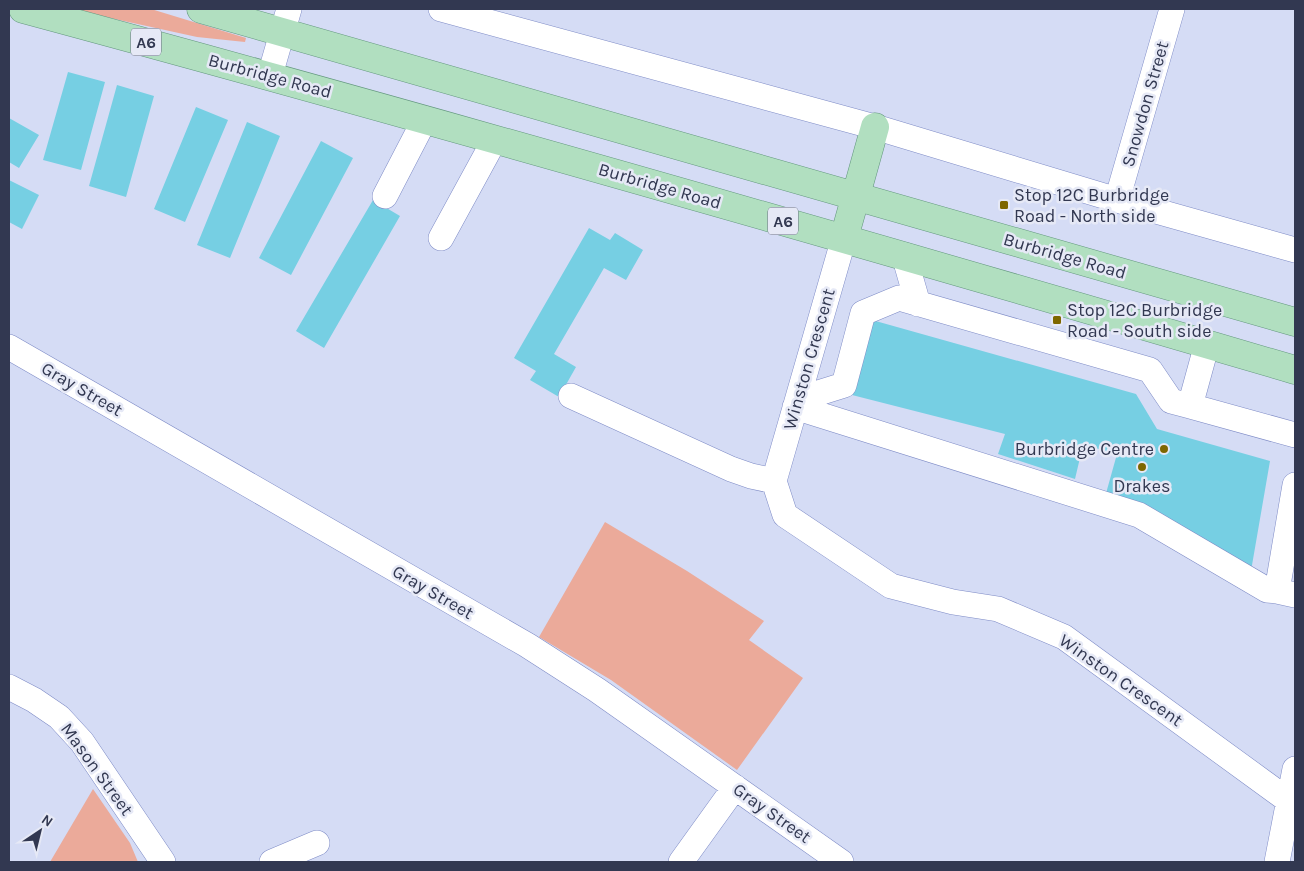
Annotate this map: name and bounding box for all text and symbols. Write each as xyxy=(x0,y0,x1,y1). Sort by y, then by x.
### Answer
road number: A6 xyxy=(131,28,161,56)
street label: Snowdon Street xyxy=(1117,38,1174,169)
street label: Burbridge Road xyxy=(206,49,334,103)
street label: Burbridge Road xyxy=(596,158,724,214)
place label: Stop 12C Burbridge Road - North side xyxy=(1014,184,1169,227)
marker: Stop 12C Burbridge Road - North side xyxy=(998,199,1010,211)
road number: A6 xyxy=(768,208,798,235)
street label: Burbridge Road xyxy=(1001,228,1129,284)
street label: Winston Crescent xyxy=(778,286,840,432)
place label: Stop 12C Burbridge Road - South side xyxy=(1067,299,1222,342)
marker: Stop 12C Burbridge Road - South side xyxy=(1051,314,1063,326)
street label: Gray Street xyxy=(37,357,127,421)
place label: Burbridge Centre xyxy=(1015,438,1154,460)
marker: Burbridge Centre xyxy=(1158,443,1170,455)
marker: Drakes xyxy=(1136,461,1148,473)
place label: Drakes xyxy=(1113,475,1171,497)
street label: Gray Street xyxy=(388,560,478,624)
street label: Winston Crescent xyxy=(1055,629,1187,731)
street label: Mason Street xyxy=(56,718,138,820)
street label: Gray Street xyxy=(729,778,815,848)
north arrow xyxy=(15,806,65,856)
text: N xyxy=(38,811,56,831)

